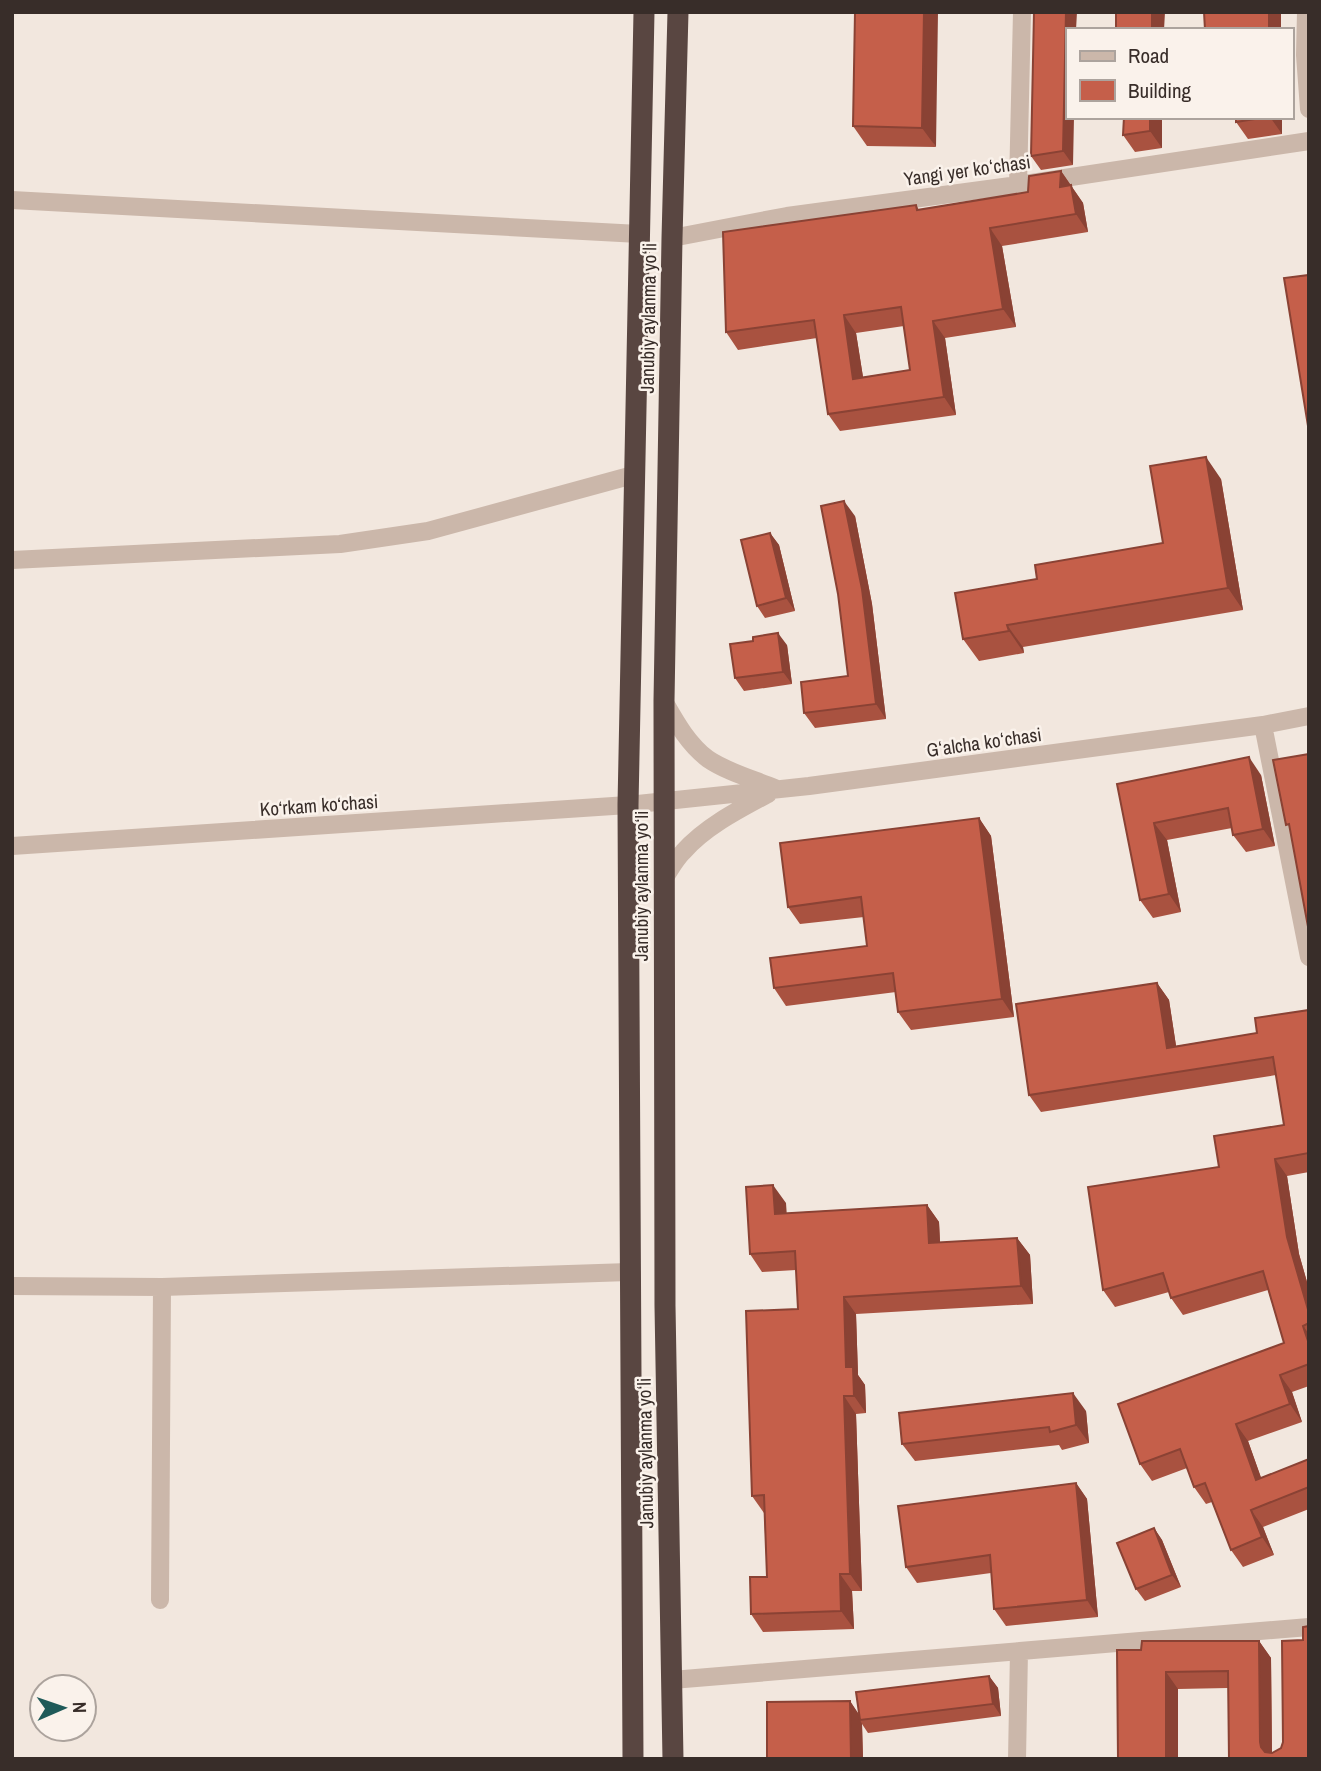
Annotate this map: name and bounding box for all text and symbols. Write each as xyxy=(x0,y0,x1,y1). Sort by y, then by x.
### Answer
legend xyxy=(1066,28,1293,119)
text: Road xyxy=(1128,41,1169,70)
text: Building xyxy=(1128,76,1192,105)
street label: Yangi yer koʻchasi xyxy=(902,148,1032,192)
street label: Janubiy aylanma yoʻli xyxy=(634,242,662,394)
street label: Gʻalcha koʻchasi xyxy=(925,721,1043,763)
street label: Ko‘rkam ko‘chasi xyxy=(259,788,379,822)
street label: Janubiy aylanma yoʻli xyxy=(628,811,654,961)
street label: Janubiy aylanma yoʻli xyxy=(631,1377,659,1529)
north arrow xyxy=(28,1673,98,1743)
text: N xyxy=(67,1701,93,1713)

